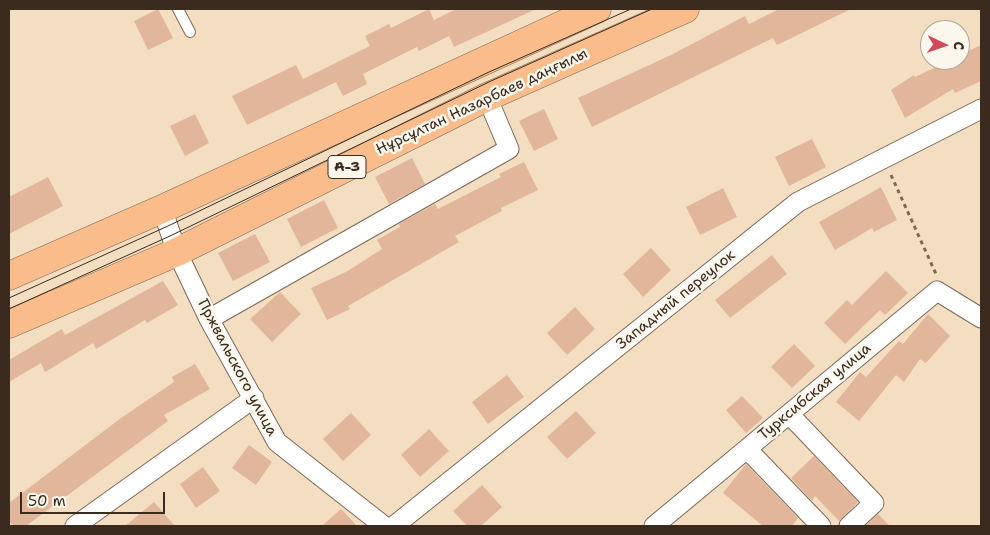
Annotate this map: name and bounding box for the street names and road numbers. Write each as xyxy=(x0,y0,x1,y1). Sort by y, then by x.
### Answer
street label: Нұрсұлтан Назарбаев даңғылы xyxy=(373,45,591,159)
road number: А-3 xyxy=(328,156,366,178)
street label: Западный переулок xyxy=(613,246,739,354)
street label: Пржвальского улица xyxy=(193,297,281,439)
street label: Турксибская улица xyxy=(755,340,875,444)

